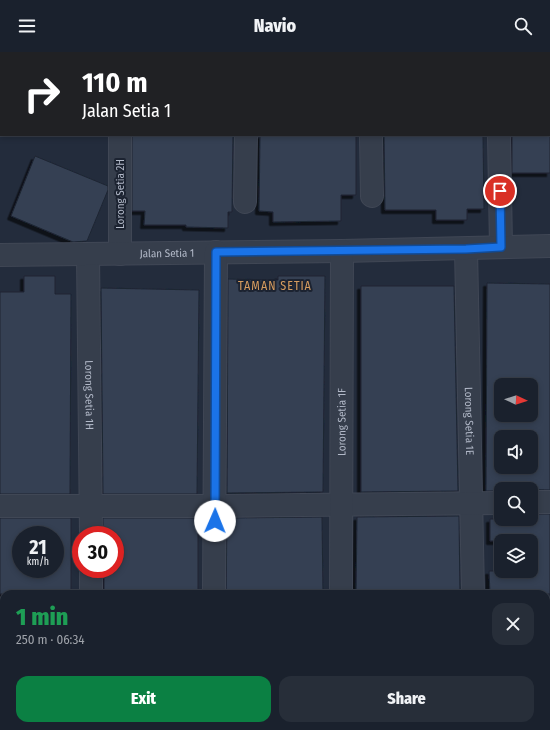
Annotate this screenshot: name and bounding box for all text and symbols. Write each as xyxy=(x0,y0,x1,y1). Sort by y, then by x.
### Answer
icon: menu xyxy=(16,15,38,37)
text: Navio xyxy=(254,15,296,37)
icon: search xyxy=(512,15,534,37)
text: 110 m xyxy=(82,66,148,99)
icon: right xyxy=(16,68,68,120)
text: Jalan Setia 1 xyxy=(82,100,171,122)
street label: Lorong Setia 2H xyxy=(114,159,127,229)
pin xyxy=(483,174,517,208)
icon: arrive xyxy=(489,180,511,202)
street label: Jalan Setia 1 xyxy=(140,246,194,260)
district label: TAMAN SETIA xyxy=(238,279,312,293)
street label: Lorong Setia 1H xyxy=(83,360,96,430)
north arrow xyxy=(494,378,538,422)
map controls xyxy=(494,378,538,578)
street label: Lorong Setia 1E xyxy=(462,387,477,455)
street label: Lorong Setia 1F xyxy=(335,388,348,456)
button: sound xyxy=(494,430,538,474)
button: search xyxy=(494,482,538,526)
position arrow xyxy=(194,500,236,542)
speed limit sign: 30 xyxy=(72,526,124,578)
button: layers xyxy=(494,534,538,578)
text: 21 xyxy=(29,535,47,559)
text: km/h xyxy=(27,556,49,568)
text: 1 min xyxy=(16,603,68,631)
button: close xyxy=(492,603,534,645)
text: 250 m · 06:34 xyxy=(16,632,85,647)
button: Exit xyxy=(16,676,271,722)
button: Share xyxy=(279,676,534,722)

